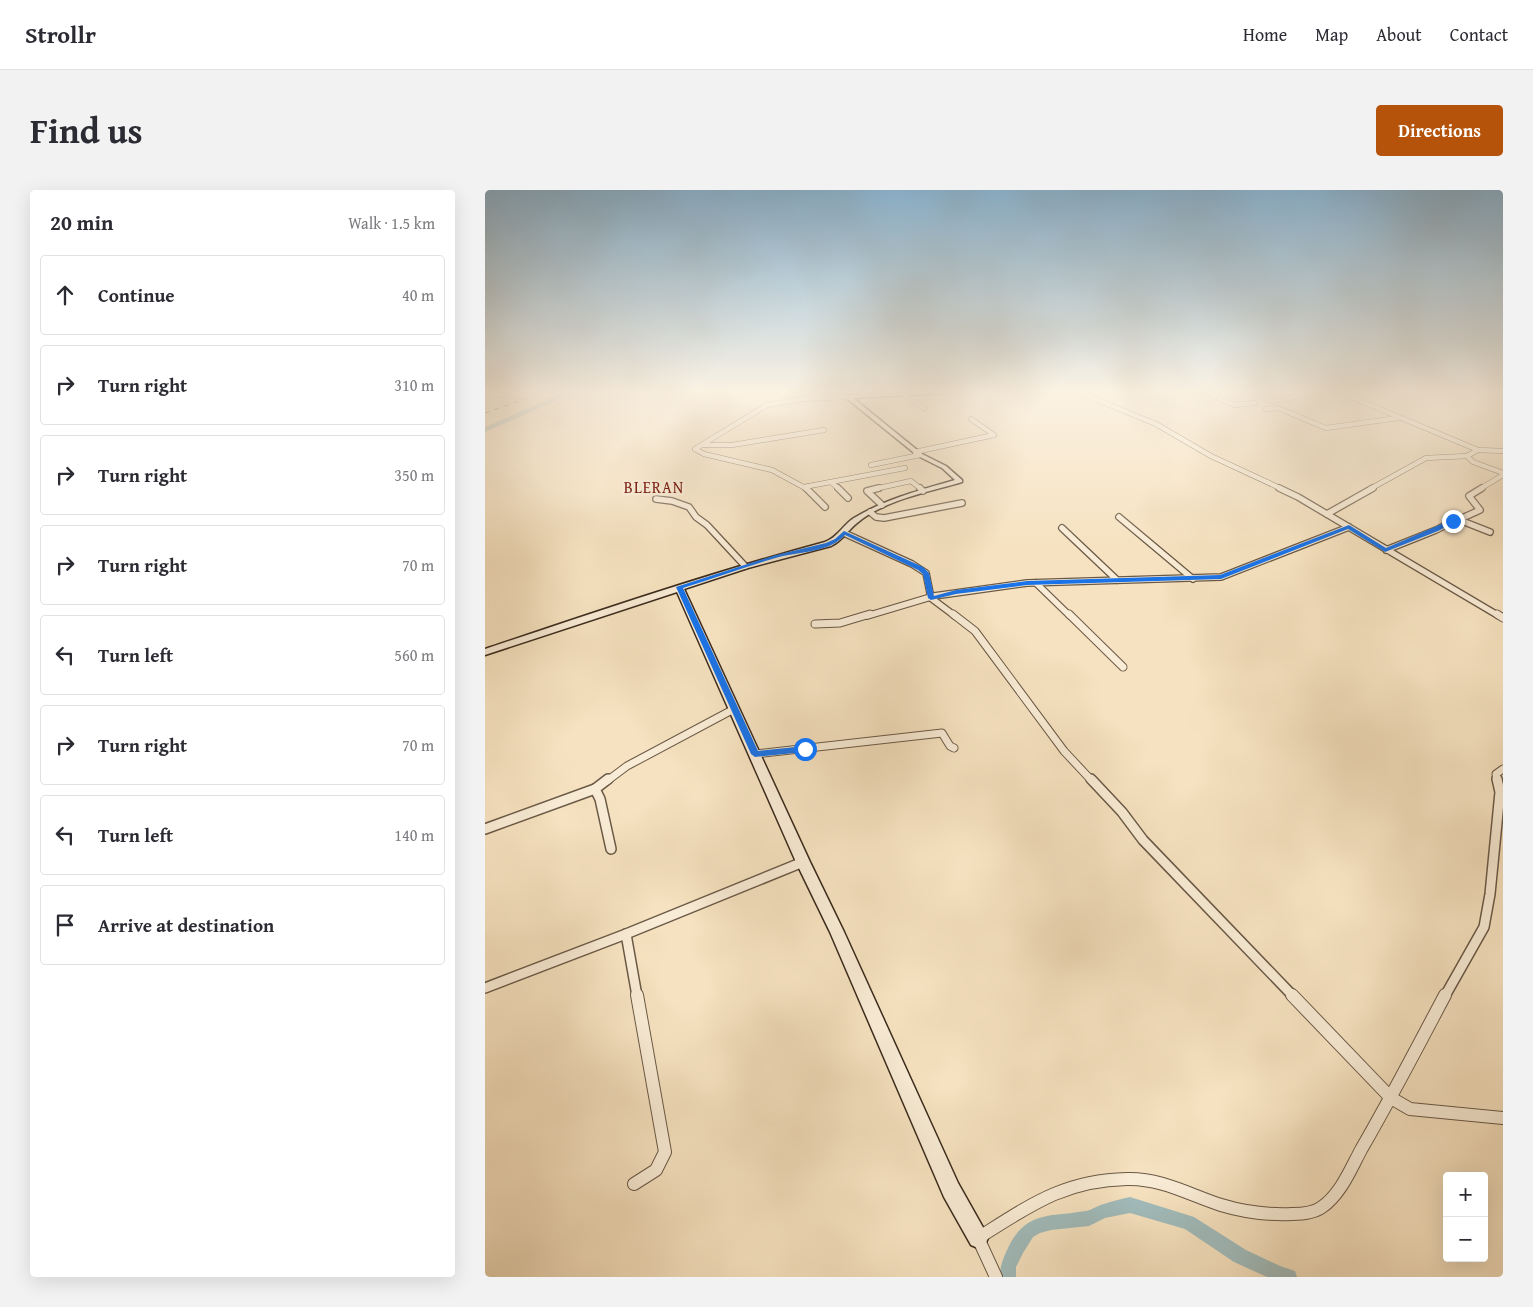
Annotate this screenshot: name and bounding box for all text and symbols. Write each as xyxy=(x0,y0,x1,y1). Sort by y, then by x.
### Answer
text: Strollr xyxy=(25,17,96,52)
text: Home xyxy=(1243,21,1287,48)
text: Map xyxy=(1315,21,1348,48)
text: About xyxy=(1376,21,1422,48)
text: Contact xyxy=(1450,21,1508,48)
text: Find us xyxy=(30,105,143,156)
button: Directions xyxy=(1376,105,1503,156)
text: 20 min xyxy=(50,207,113,238)
text: Walk · 1.5 km xyxy=(348,211,435,235)
icon: ahead xyxy=(51,281,79,309)
text: Continue xyxy=(98,281,175,309)
text: 40 m xyxy=(402,283,434,307)
icon: right xyxy=(51,371,79,399)
text: Turn right xyxy=(98,371,187,399)
text: 310 m xyxy=(394,373,434,397)
icon: right xyxy=(51,461,79,489)
text: Turn right xyxy=(98,461,187,489)
text: 350 m xyxy=(394,463,434,487)
district label: BLERAN xyxy=(624,475,684,499)
route end xyxy=(1442,510,1465,533)
icon: right xyxy=(51,551,79,579)
text: Turn right xyxy=(98,551,187,579)
text: 70 m xyxy=(402,553,434,577)
icon: left xyxy=(51,641,79,669)
text: Turn left xyxy=(98,641,173,669)
text: 560 m xyxy=(394,643,434,667)
icon: right xyxy=(51,731,79,759)
text: Turn right xyxy=(98,731,187,759)
text: 70 m xyxy=(402,733,434,757)
route start xyxy=(794,738,817,761)
icon: left xyxy=(51,821,79,849)
text: Turn left xyxy=(98,821,173,849)
text: 140 m xyxy=(394,823,434,847)
icon: arrive xyxy=(51,911,79,939)
text: Arrive at destination xyxy=(98,911,274,939)
map controls xyxy=(1443,1172,1488,1262)
button: + xyxy=(1443,1172,1488,1217)
button: − xyxy=(1443,1217,1488,1262)

